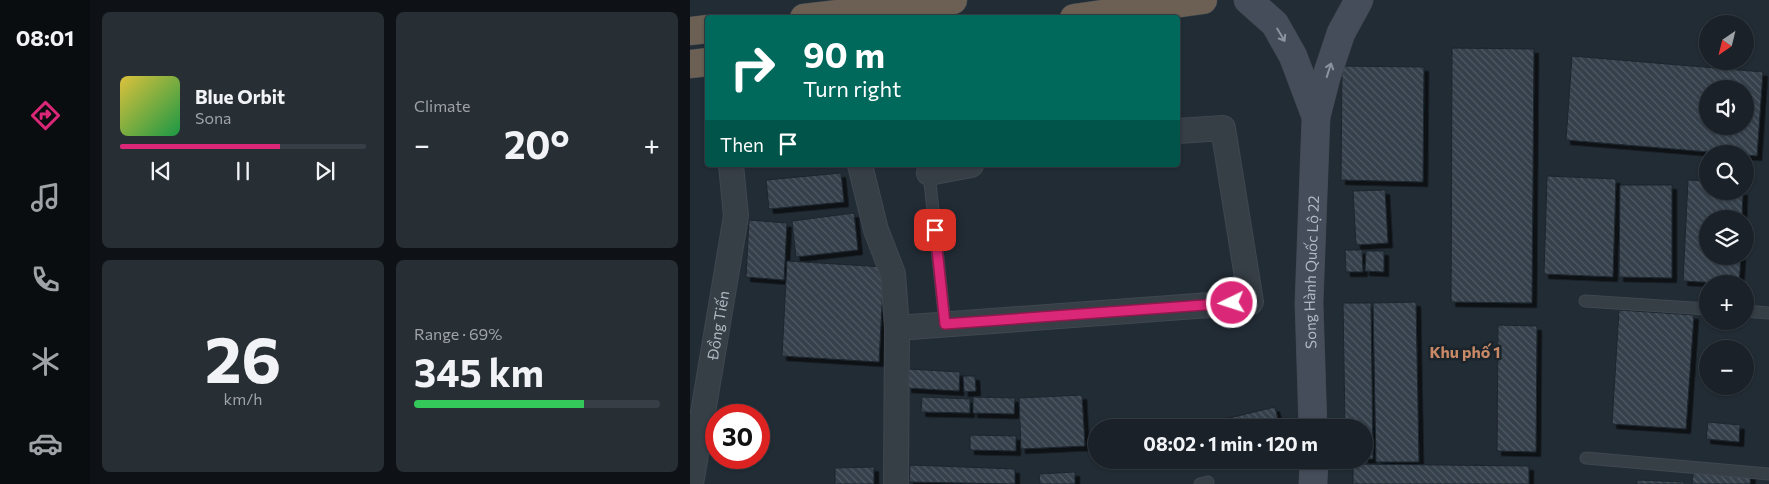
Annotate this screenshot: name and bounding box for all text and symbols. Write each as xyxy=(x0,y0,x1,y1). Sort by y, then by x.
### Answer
north arrow xyxy=(1699,15,1754,70)
map controls xyxy=(1699,15,1754,395)
text: 08:01 xyxy=(16,24,74,51)
one-way arrow xyxy=(1276,28,1286,42)
text: 90 m xyxy=(803,32,885,75)
icon: right xyxy=(720,35,785,100)
one-way arrow xyxy=(1324,62,1334,78)
text: Turn right xyxy=(803,75,901,102)
button: sound xyxy=(1699,80,1754,135)
text: Blue Orbit xyxy=(195,85,285,108)
text: Climate xyxy=(414,96,470,115)
icon: directions xyxy=(28,98,63,133)
text: Sona xyxy=(195,108,231,127)
text: 20° xyxy=(504,120,570,167)
text: − xyxy=(414,127,430,161)
text: + xyxy=(644,127,660,161)
icon: arrive xyxy=(774,130,802,158)
text: Then xyxy=(720,133,764,156)
button: search xyxy=(1699,145,1754,200)
icon: previous xyxy=(147,157,175,185)
icon: pause xyxy=(229,157,257,185)
icon: next xyxy=(311,157,339,185)
icon: music xyxy=(28,180,63,215)
street label: Song Hành Quốc Lộ 22 xyxy=(1300,195,1322,349)
pin xyxy=(914,209,956,251)
button: layers xyxy=(1699,210,1754,265)
icon: arrive xyxy=(921,216,949,244)
icon: phone xyxy=(28,262,63,297)
button: + xyxy=(1699,275,1754,330)
position arrow xyxy=(1205,276,1257,328)
street label: Đồng Tiến xyxy=(703,289,732,362)
text: 26 xyxy=(205,317,281,396)
text: Range · 69% xyxy=(414,324,502,343)
button: − xyxy=(1699,340,1754,395)
district label: Khu phố 1 xyxy=(1429,342,1501,361)
icon: climate xyxy=(28,344,63,379)
text: 345 km xyxy=(414,348,544,395)
text: km/h xyxy=(224,389,262,408)
speed limit sign: 30 xyxy=(705,404,770,469)
icon: car xyxy=(28,426,63,461)
text: 08:02 · 1 min · 120 m xyxy=(1143,432,1318,455)

